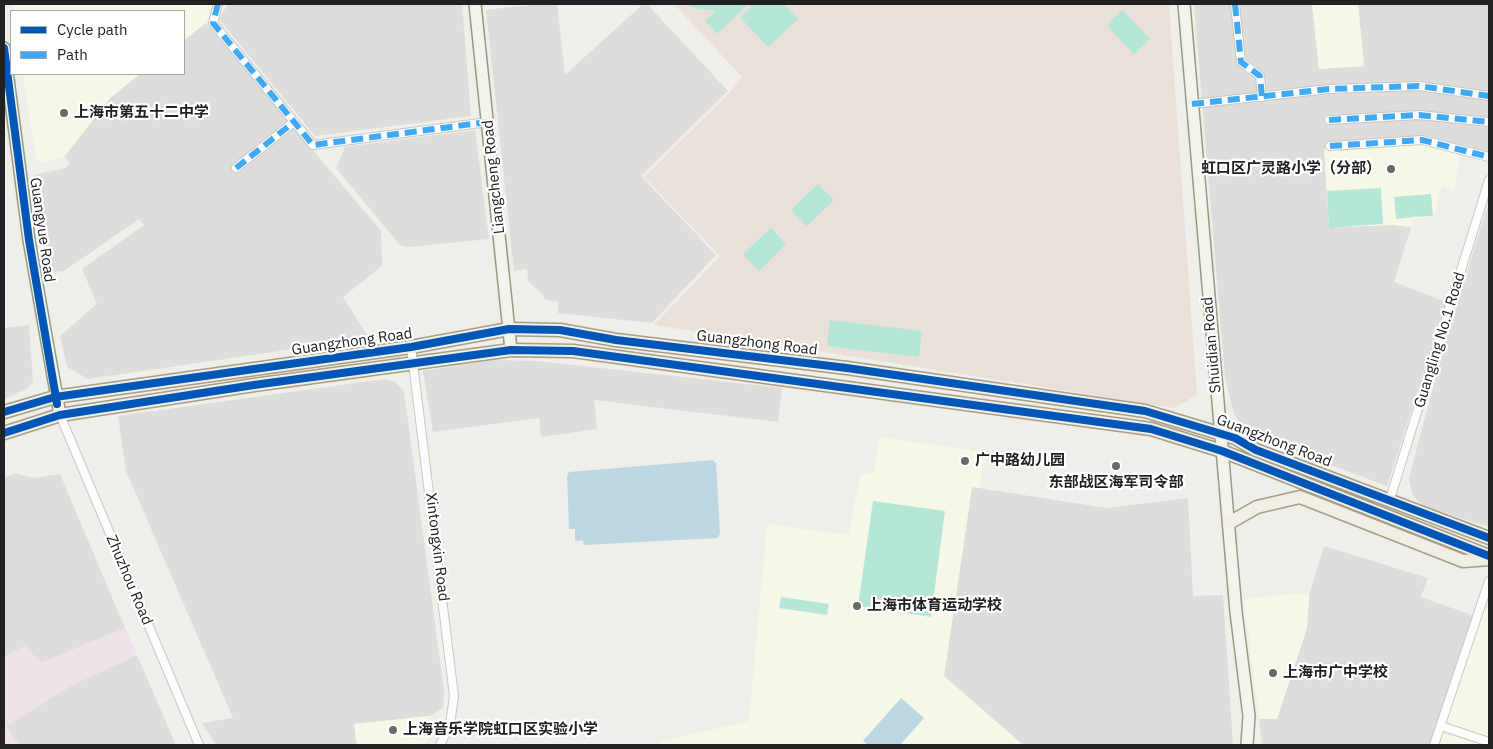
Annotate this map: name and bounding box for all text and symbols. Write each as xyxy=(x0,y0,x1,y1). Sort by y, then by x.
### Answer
legend xyxy=(10,10,185,75)
text: Cycle path xyxy=(57,20,128,39)
text: Path xyxy=(57,45,88,64)
place label: 上海市第五十二中学 xyxy=(74,104,209,122)
marker: 上海市第五十二中学 xyxy=(58,107,70,119)
street label: Liangcheng Road xyxy=(479,119,509,235)
place label: 虹口区广灵路小学（分部） xyxy=(1201,160,1381,178)
marker: 虹口区广灵路小学（分部） xyxy=(1385,163,1397,175)
street label: Guangyue Road xyxy=(26,176,58,284)
street label: Guangling No.1 Road xyxy=(1411,270,1469,410)
street label: Shuidian Road xyxy=(1199,296,1225,394)
street label: Guangzhong Road xyxy=(290,325,414,359)
street label: Guangzhong Road xyxy=(695,327,819,359)
street label: Guangzhong Road xyxy=(1214,411,1334,471)
place label: 广中路幼儿园 xyxy=(975,452,1065,470)
marker: 广中路幼儿园 xyxy=(959,455,971,467)
marker: 东部战区海军司令部 xyxy=(1110,460,1122,472)
place label: 东部战区海军司令部 xyxy=(1049,474,1183,492)
street label: Xintongxin Road xyxy=(421,492,453,602)
street label: Zhuzhou Road xyxy=(102,532,156,628)
place label: 上海市体育运动学校 xyxy=(867,597,1002,615)
marker: 上海市体育运动学校 xyxy=(851,600,863,612)
place label: 上海市广中学校 xyxy=(1283,664,1388,682)
marker: 上海市广中学校 xyxy=(1267,667,1279,679)
place label: 上海音乐学院虹口区实验小学 xyxy=(403,721,598,739)
marker: 上海音乐学院虹口区实验小学 xyxy=(387,724,399,736)

